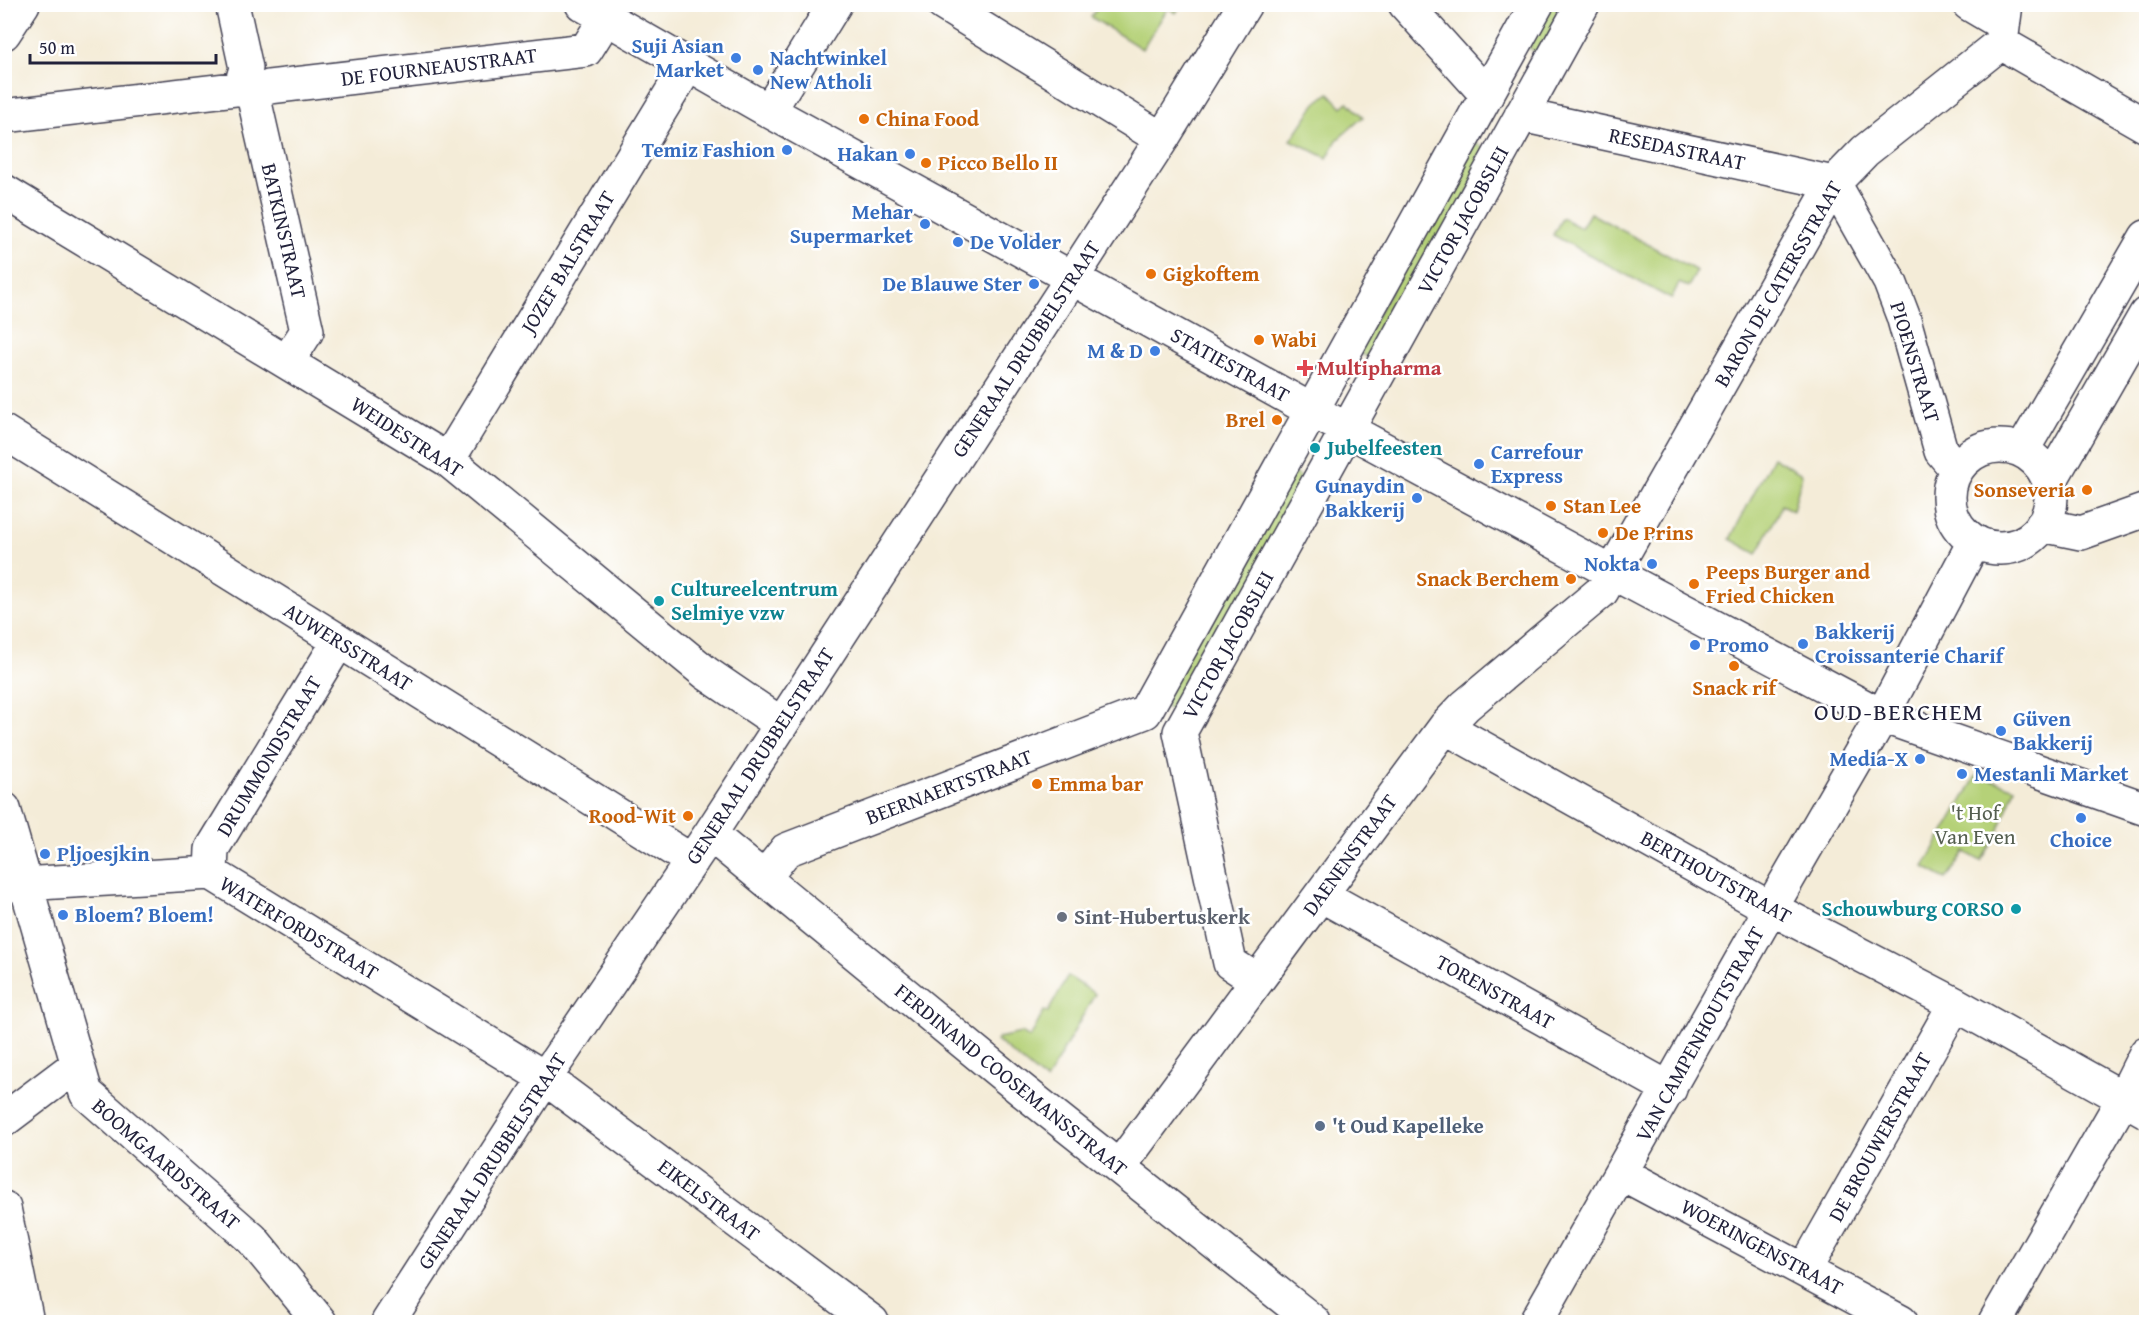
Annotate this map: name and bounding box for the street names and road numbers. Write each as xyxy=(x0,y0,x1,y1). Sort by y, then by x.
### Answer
street label: DE FOURNEAUSTRAAT xyxy=(339,39,539,94)
street label: RESEDASTRAAT xyxy=(1606,119,1748,178)
street label: VICTOR JACOBSLEI xyxy=(1409,140,1516,300)
street label: BATKINSTRAAT xyxy=(254,160,315,302)
street label: BARON DE CATERSSTRAAT xyxy=(1706,175,1849,393)
street label: JOZEF BALSTRAAT xyxy=(511,184,622,341)
street label: GENERAAL DRUBBELSTRAAT xyxy=(944,234,1108,463)
street label: PIOENSTRAAT xyxy=(1882,297,1949,426)
street label: STATIESTRAAT xyxy=(1165,319,1296,410)
street label: WEIDESTRAAT xyxy=(345,389,470,485)
street label: VICTOR JACOBSLEI xyxy=(1174,565,1281,725)
street label: AUWERSSTRAAT xyxy=(278,595,419,699)
street label: GENERAAL DRUBBELSTRAAT xyxy=(678,641,842,870)
street label: DRUMMONDSTRAAT xyxy=(208,669,329,842)
street label: BEERNAERTSTRAAT xyxy=(861,740,1037,833)
street label: DAENENSTRAAT xyxy=(1295,787,1405,922)
street label: BERTHOUTSTRAAT xyxy=(1635,822,1798,931)
street label: WATERFORDSTRAAT xyxy=(214,868,385,987)
street label: VAN CAMPENHOUTSTRAAT xyxy=(1627,920,1772,1147)
street label: TORENSTRAAT xyxy=(1430,946,1560,1037)
street label: FERDINAND COOSEMANSSTRAAT xyxy=(888,976,1135,1184)
street label: GENERAAL DRUBBELSTRAAT xyxy=(410,1046,574,1275)
street label: DE BROUWERSTRAAT xyxy=(1820,1046,1939,1227)
street label: BOOMGAARDSTRAAT xyxy=(85,1090,247,1237)
street label: EIKELSTRAAT xyxy=(652,1151,767,1248)
street label: WOERINGENSTRAAT xyxy=(1675,1191,1849,1303)

